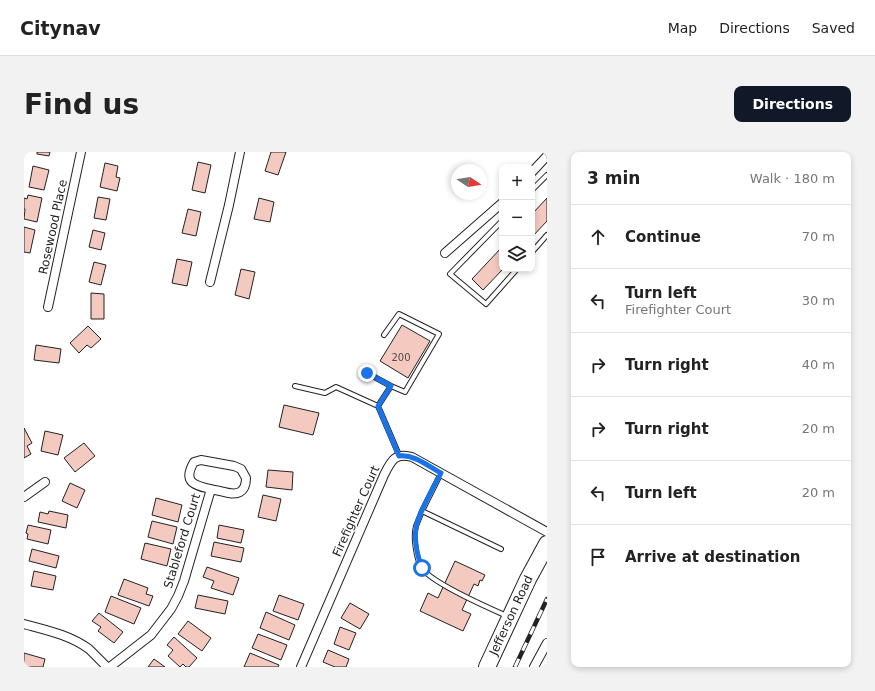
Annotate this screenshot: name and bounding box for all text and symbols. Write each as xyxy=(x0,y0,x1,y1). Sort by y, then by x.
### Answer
text: Citynav xyxy=(20,17,101,39)
text: Map xyxy=(668,20,697,36)
text: Directions xyxy=(719,20,790,36)
text: Saved xyxy=(812,20,855,36)
button: Directions xyxy=(734,86,851,122)
text: Find us xyxy=(24,88,139,121)
north arrow xyxy=(451,164,487,200)
map controls xyxy=(499,164,535,272)
button: + xyxy=(499,164,535,200)
text: 3 min xyxy=(587,168,640,188)
text: Walk · 180 m xyxy=(750,171,835,186)
street label: Rosewood Place xyxy=(36,178,70,276)
button: − xyxy=(499,200,535,236)
icon: ahead xyxy=(587,226,609,248)
text: Continue xyxy=(625,228,701,246)
text: 70 m xyxy=(802,229,835,244)
button: layers xyxy=(499,236,535,272)
text: Turn left xyxy=(625,284,697,302)
icon: left xyxy=(587,290,609,312)
text: 30 m xyxy=(802,293,835,308)
text: Firefighter Court xyxy=(625,302,731,317)
house number: 200 xyxy=(391,352,411,363)
icon: right xyxy=(587,354,609,376)
text: Turn right xyxy=(625,356,709,374)
text: 40 m xyxy=(802,357,835,372)
route end xyxy=(358,364,376,382)
icon: right xyxy=(587,418,609,440)
text: Turn right xyxy=(625,420,709,438)
text: 20 m xyxy=(802,421,835,436)
street label: Firefighter Court xyxy=(330,463,382,559)
icon: left xyxy=(587,482,609,504)
text: Turn left xyxy=(625,484,697,502)
text: 20 m xyxy=(802,485,835,500)
street label: Stableford Court xyxy=(161,491,203,590)
icon: arrive xyxy=(587,546,609,568)
text: Arrive at destination xyxy=(625,548,800,566)
route start xyxy=(413,559,431,577)
street label: Jefferson Road xyxy=(486,573,536,659)

